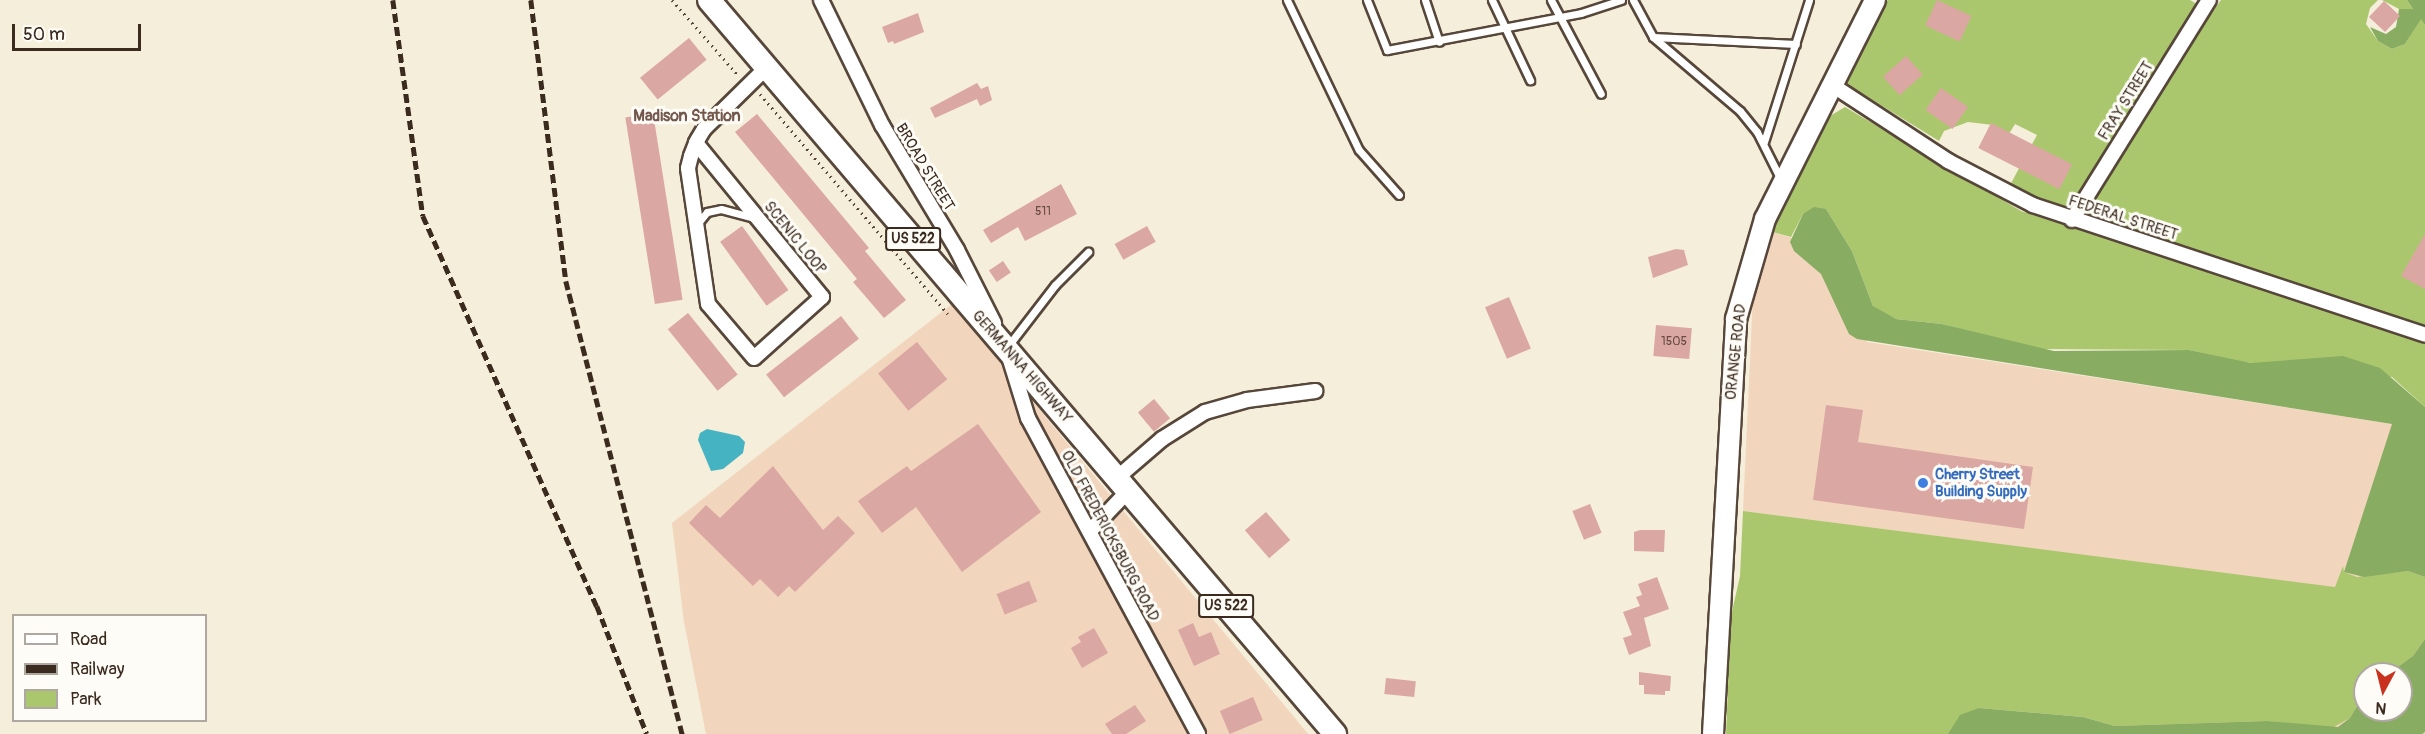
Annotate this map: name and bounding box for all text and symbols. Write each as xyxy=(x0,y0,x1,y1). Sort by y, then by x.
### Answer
scale bar xyxy=(15,12,144,50)
text: 50 m xyxy=(23,23,65,46)
street label: FRAY STREET xyxy=(2095,58,2157,144)
district label: Madison Station xyxy=(633,106,741,126)
street label: BROAD STREET xyxy=(892,120,958,214)
street label: FEDERAL STREET xyxy=(2066,192,2180,244)
street label: SCENIC LOOP xyxy=(760,198,830,278)
house number: 511 xyxy=(1035,205,1051,219)
road number: US 522 xyxy=(884,228,942,250)
street label: ORANGE ROAD xyxy=(1722,303,1750,401)
street label: GERMANNA HIGHWAY xyxy=(968,307,1076,427)
house number: 1505 xyxy=(1661,335,1687,349)
street label: OLD FREDERICKSBURG ROAD xyxy=(1057,447,1163,625)
place label: Cherry Street Building Supply xyxy=(1935,465,2027,500)
marker: Cherry Street Building Supply xyxy=(1916,476,1930,490)
road number: US 522 xyxy=(1198,595,1254,617)
legend xyxy=(12,614,207,722)
text: Road xyxy=(70,628,107,651)
text: Railway xyxy=(70,658,125,681)
north arrow xyxy=(2353,662,2413,722)
text: Park xyxy=(70,688,102,711)
text: N xyxy=(2374,697,2388,718)

